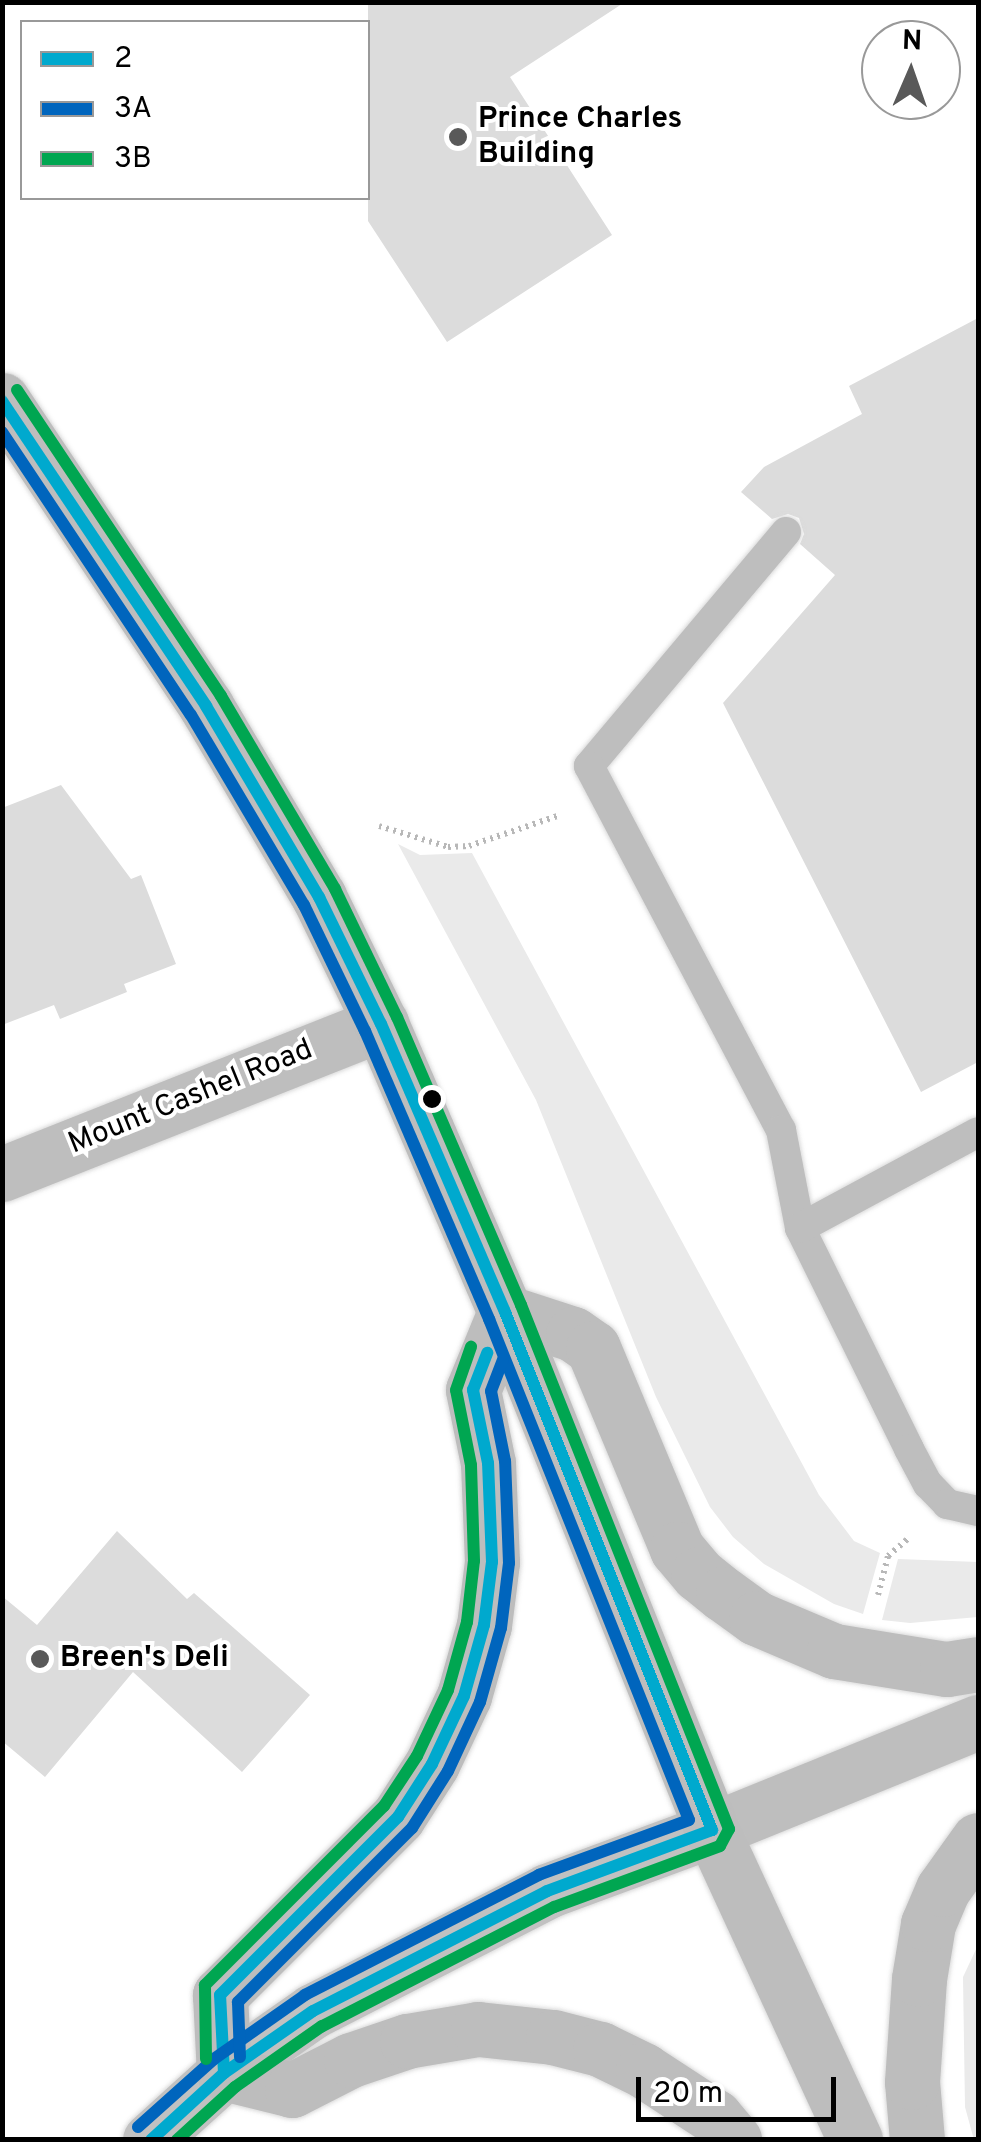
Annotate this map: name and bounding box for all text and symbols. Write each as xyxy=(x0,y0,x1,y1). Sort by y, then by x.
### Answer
legend xyxy=(20,20,370,200)
north arrow xyxy=(861,20,961,120)
text: N xyxy=(901,24,923,60)
text: 2 xyxy=(114,41,132,78)
text: 3A xyxy=(114,91,152,128)
place label: Prince Charles Building xyxy=(478,102,682,172)
marker: Prince Charles Building xyxy=(447,126,469,148)
text: 3B xyxy=(114,141,152,178)
street label: Mount Cashel Road xyxy=(64,1033,318,1163)
unlabelled marker xyxy=(422,1089,442,1109)
place label: Breen's Deli xyxy=(60,1641,229,1677)
marker: Breen's Deli xyxy=(29,1648,51,1670)
scale bar xyxy=(641,2057,841,2119)
text: 20 m xyxy=(653,2076,723,2113)

